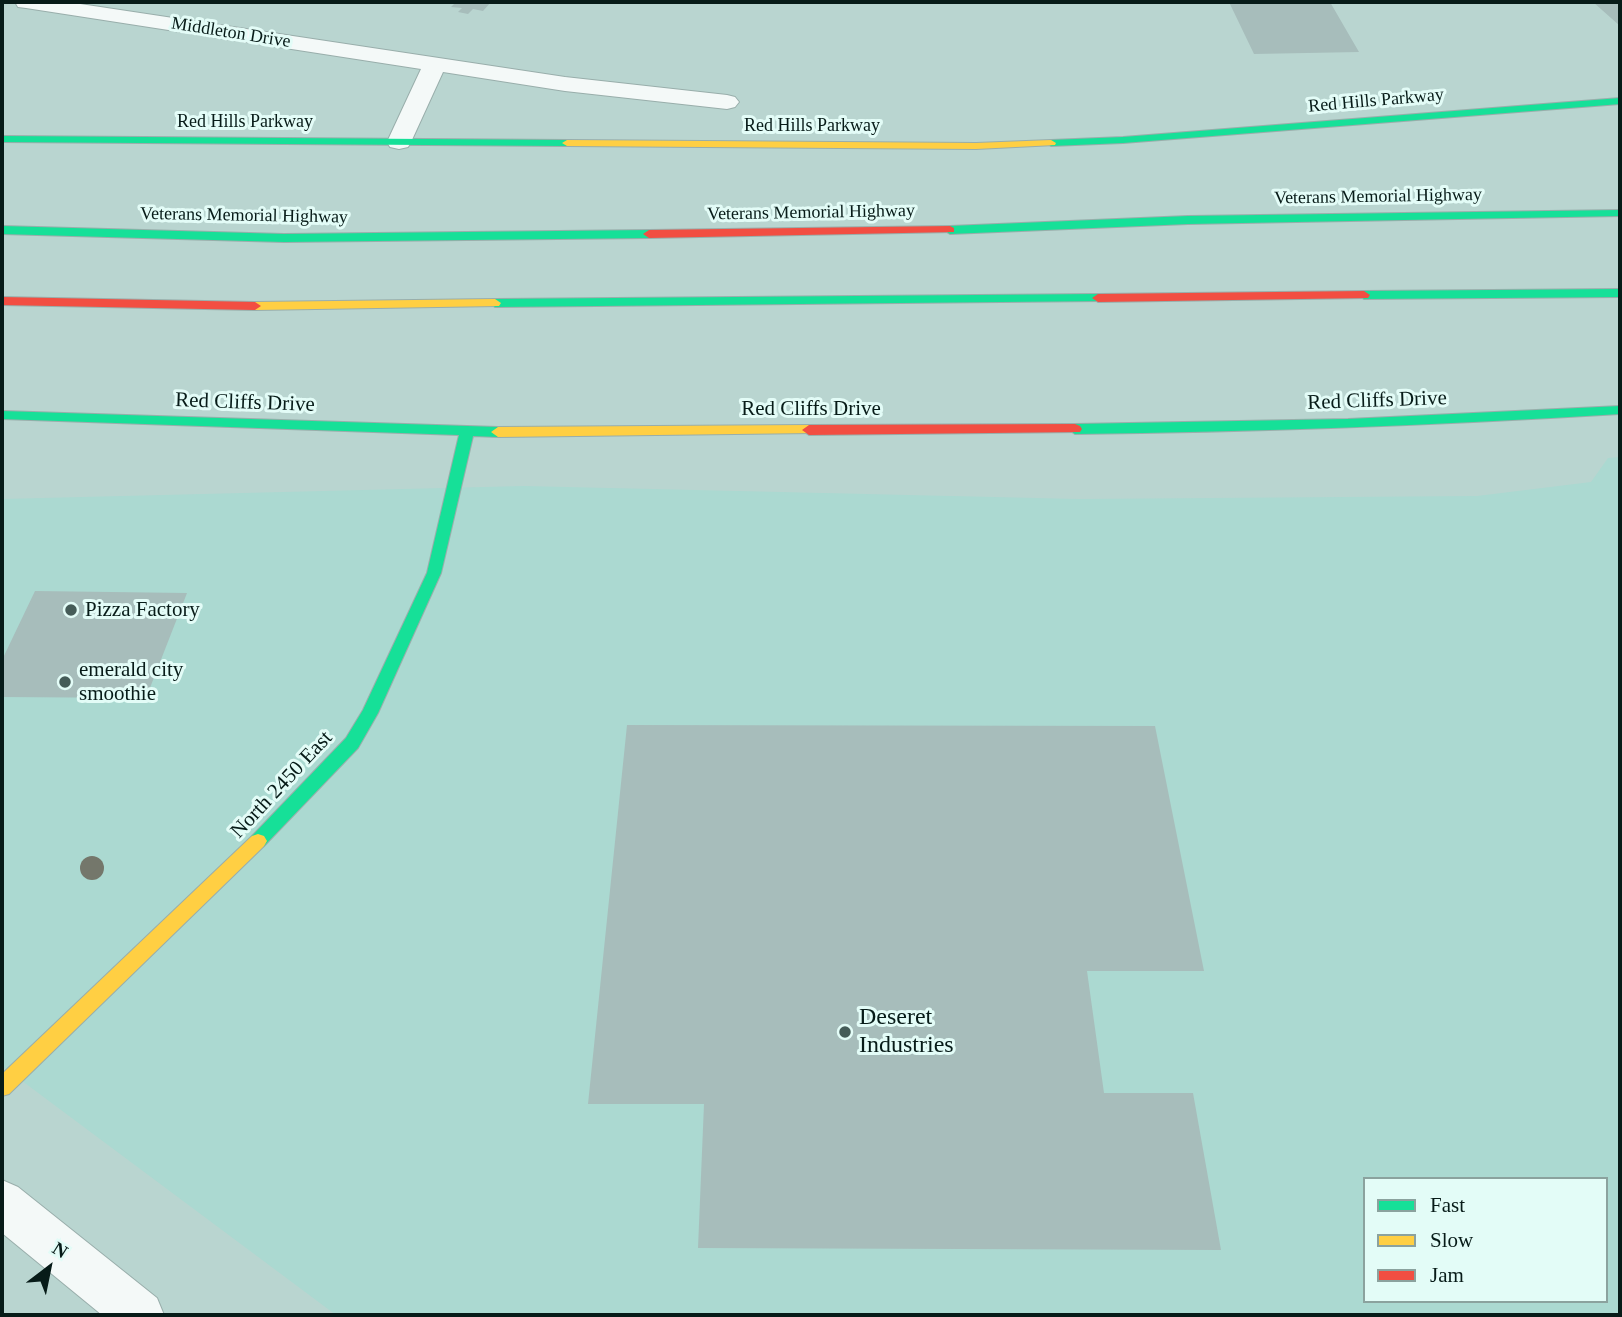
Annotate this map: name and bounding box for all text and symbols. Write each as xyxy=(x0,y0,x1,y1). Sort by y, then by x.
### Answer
street label: Middleton Drive xyxy=(170,13,292,53)
street label: Red Hills Parkway xyxy=(1307,84,1445,118)
street label: Red Hills Parkway xyxy=(177,111,313,133)
street label: Red Hills Parkway xyxy=(744,115,880,137)
street label: Veterans Memorial Highway xyxy=(1274,184,1482,210)
street label: Veterans Memorial Highway xyxy=(707,200,915,226)
street label: Veterans Memorial Highway xyxy=(140,203,348,229)
street label: Red Cliffs Drive xyxy=(1307,386,1447,416)
street label: Red Cliffs Drive xyxy=(175,388,315,418)
street label: Red Cliffs Drive xyxy=(741,396,881,422)
place label: Pizza Factory xyxy=(85,597,200,623)
marker: Pizza Factory xyxy=(63,602,79,618)
place label: emerald city smoothie xyxy=(79,657,183,707)
marker: emerald city smoothie xyxy=(57,674,73,690)
street label: North 2450 East xyxy=(226,726,338,844)
place label: Deseret Industries xyxy=(859,1004,954,1060)
marker: Deseret Industries xyxy=(837,1024,853,1040)
legend xyxy=(1363,1177,1608,1303)
text: Fast xyxy=(1430,1193,1465,1217)
text: Slow xyxy=(1430,1228,1473,1252)
north arrow xyxy=(14,1233,84,1303)
text: N xyxy=(49,1237,72,1262)
text: Jam xyxy=(1430,1263,1464,1287)

